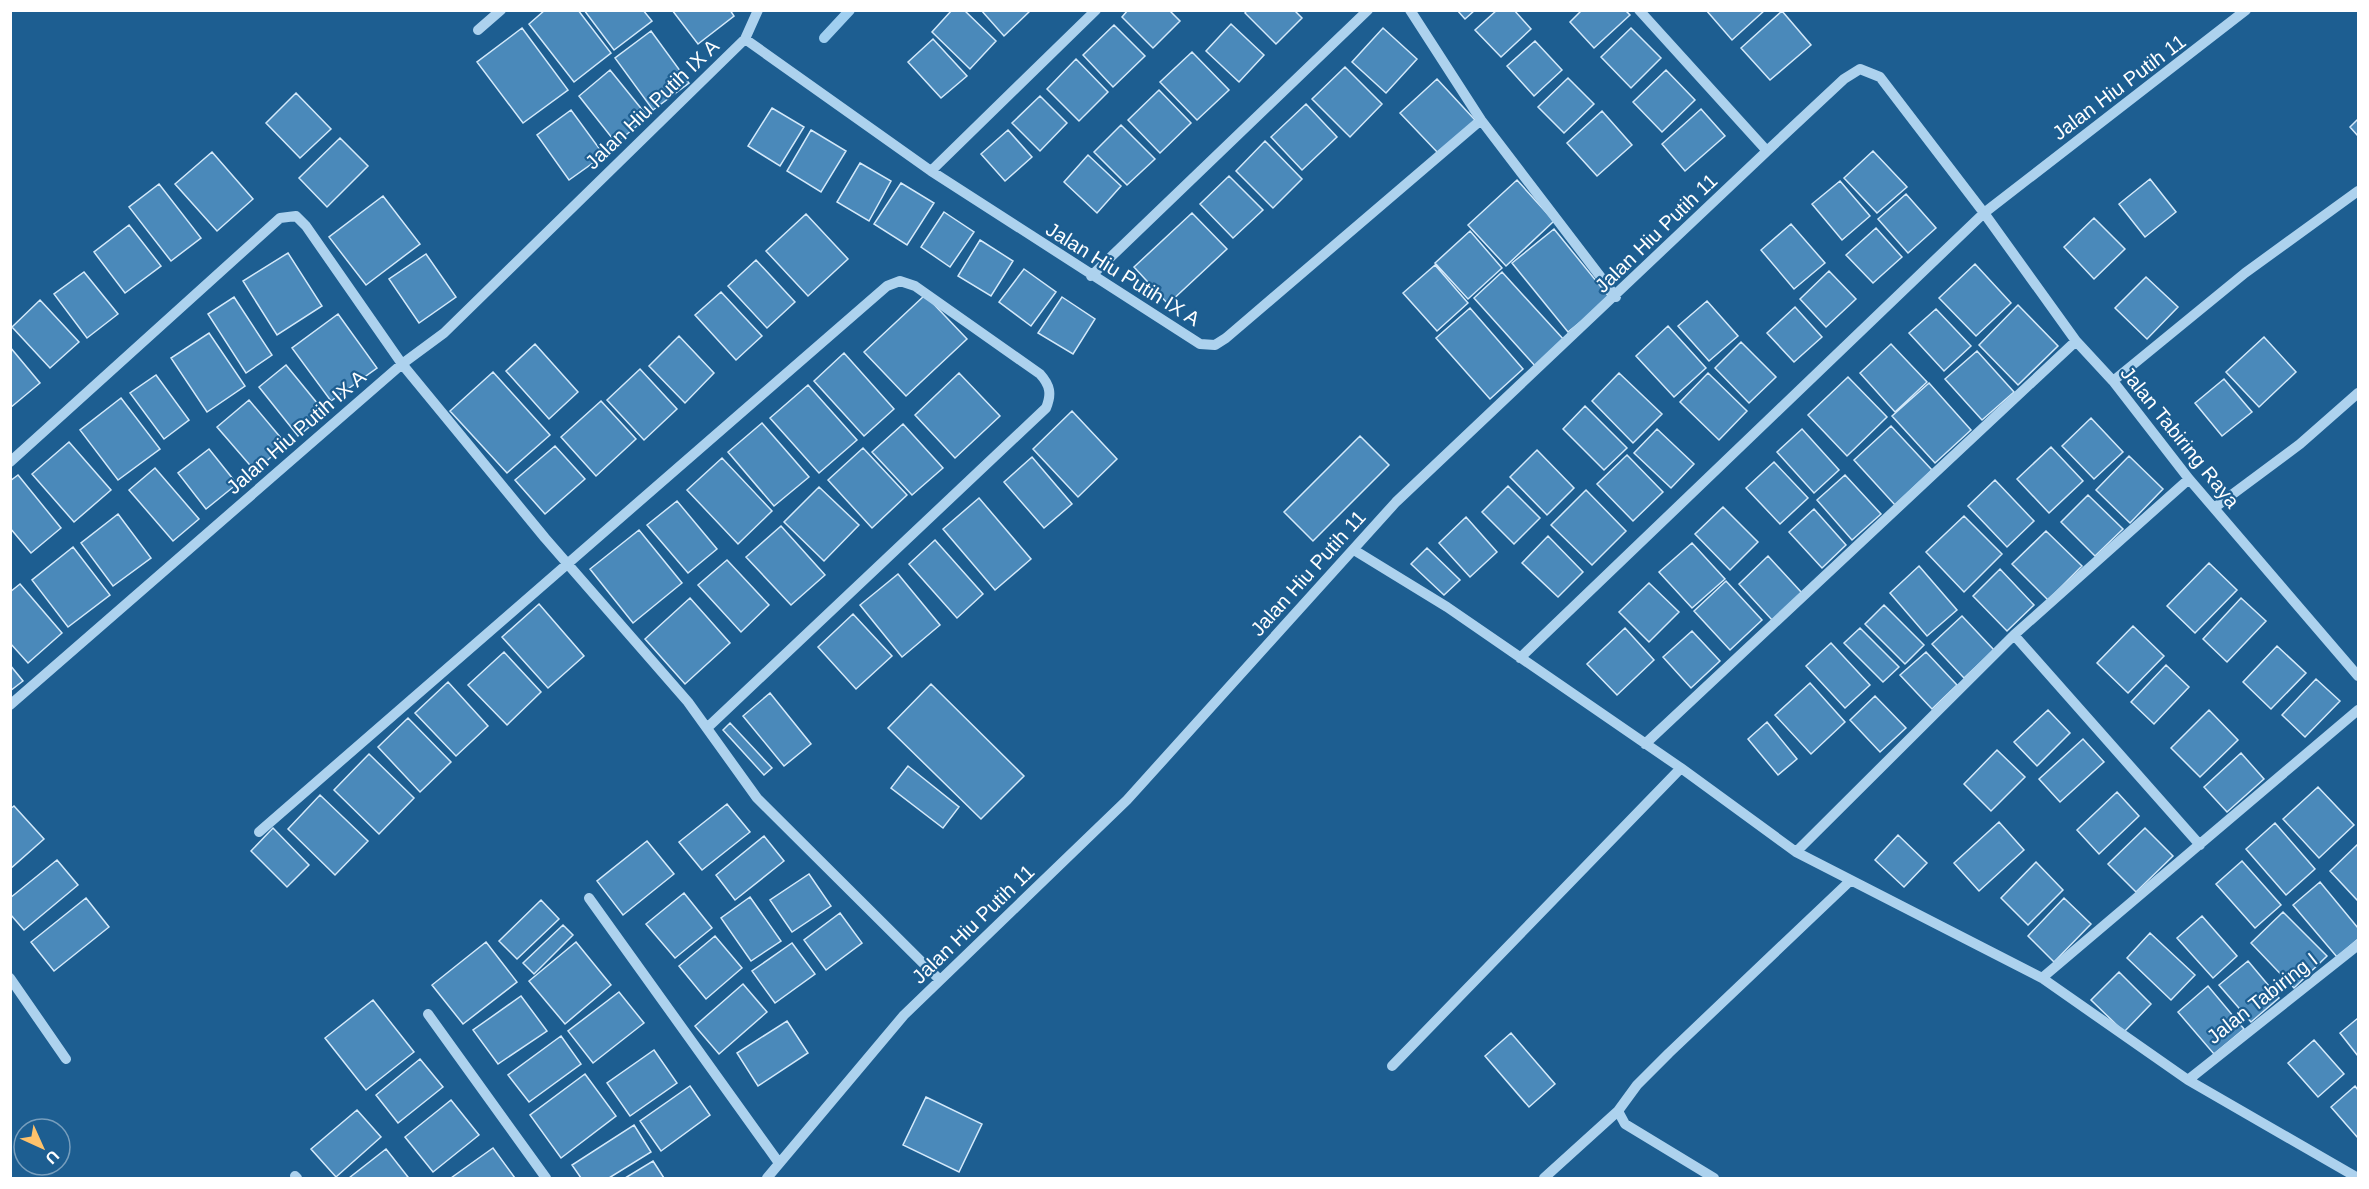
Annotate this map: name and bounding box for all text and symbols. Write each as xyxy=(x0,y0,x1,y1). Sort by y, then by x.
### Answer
street label: Jalan Hiu Putih 11 xyxy=(2048,30,2190,144)
street label: Jalan Hiu Putih IX A xyxy=(581,34,724,173)
street label: Jalan Hiu Putih 11 xyxy=(1591,169,1721,297)
street label: Jalan Hiu Putih IX A xyxy=(1042,218,1204,331)
street label: Jalan Tabiring Raya xyxy=(2116,362,2244,513)
street label: Jalan Hiu Putih IX A xyxy=(222,365,370,498)
street label: Jalan Hiu Putih 11 xyxy=(1246,506,1370,640)
street label: Jalan Hiu Putih 11 xyxy=(908,860,1038,988)
street label: Jalan Tabiring I xyxy=(2202,948,2322,1048)
north arrow xyxy=(12,1117,72,1177)
text: U xyxy=(42,1147,62,1167)

